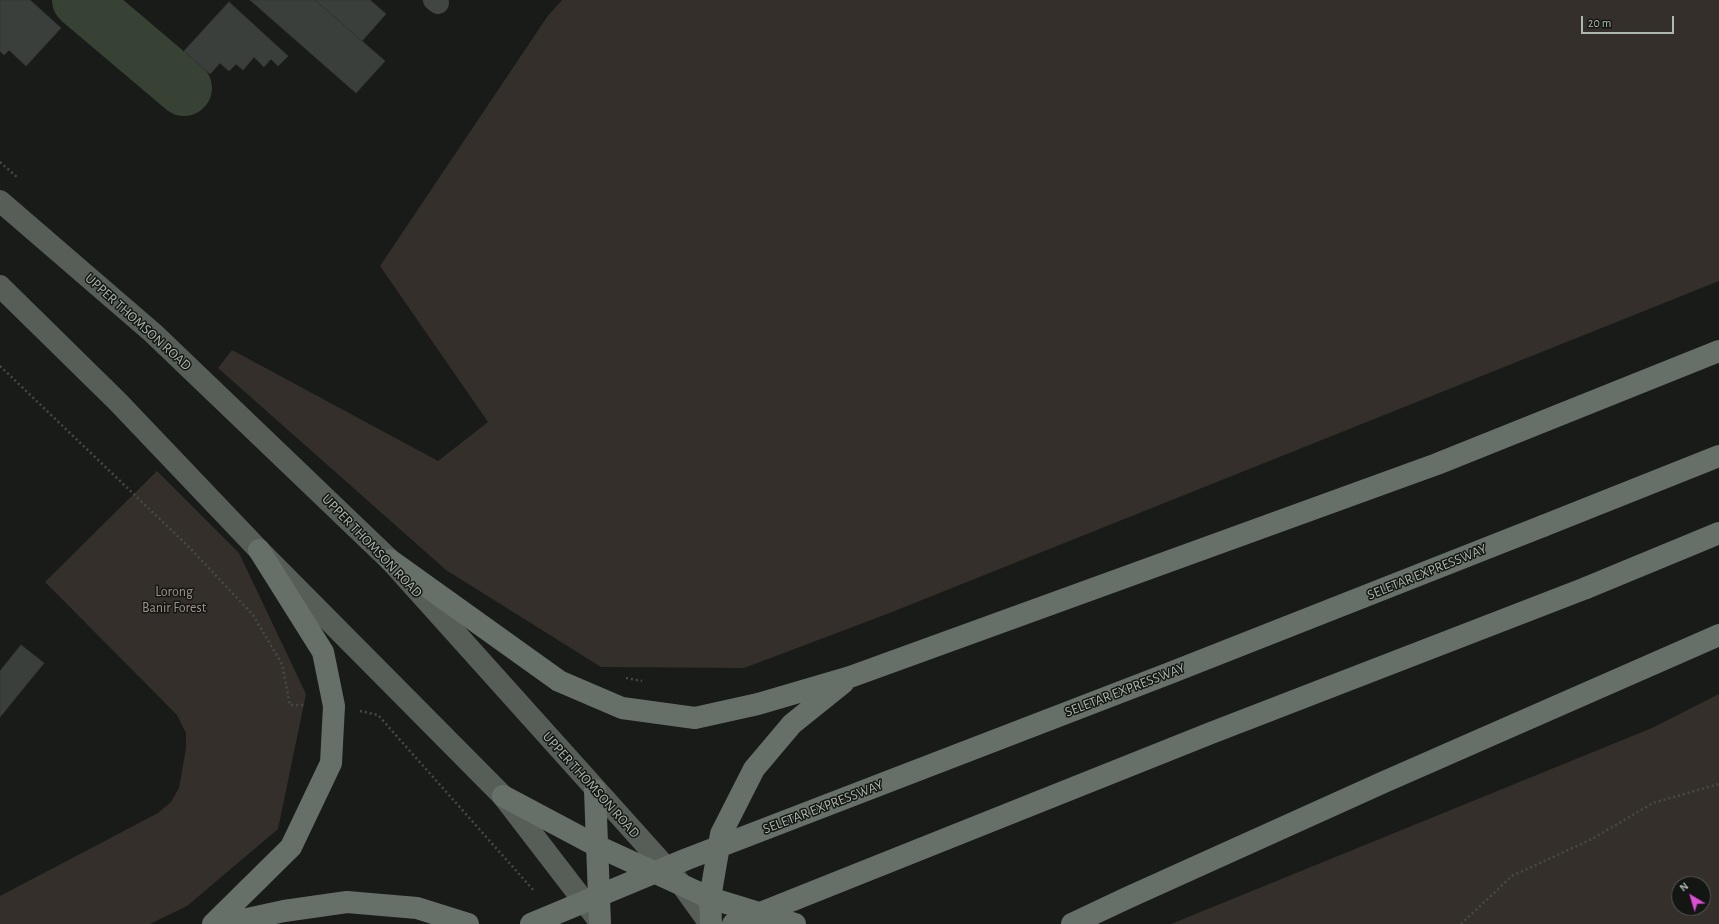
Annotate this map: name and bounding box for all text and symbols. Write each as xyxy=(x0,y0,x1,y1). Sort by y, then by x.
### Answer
scale bar xyxy=(1583,8,1676,34)
text: 20 m xyxy=(1588,17,1611,29)
street label: UPPER THOMSON ROAD xyxy=(81,270,195,374)
street label: UPPER THOMSON ROAD xyxy=(318,491,426,601)
street label: SELETAR EXPRESSWAY xyxy=(1365,540,1489,604)
park label: Lorong Banir Forest xyxy=(142,584,206,616)
street label: SELETAR EXPRESSWAY xyxy=(1063,659,1187,721)
street label: UPPER THOMSON ROAD xyxy=(539,728,643,842)
street label: SELETAR EXPRESSWAY xyxy=(761,776,885,838)
north arrow xyxy=(1671,876,1711,916)
text: N xyxy=(1678,880,1690,894)

